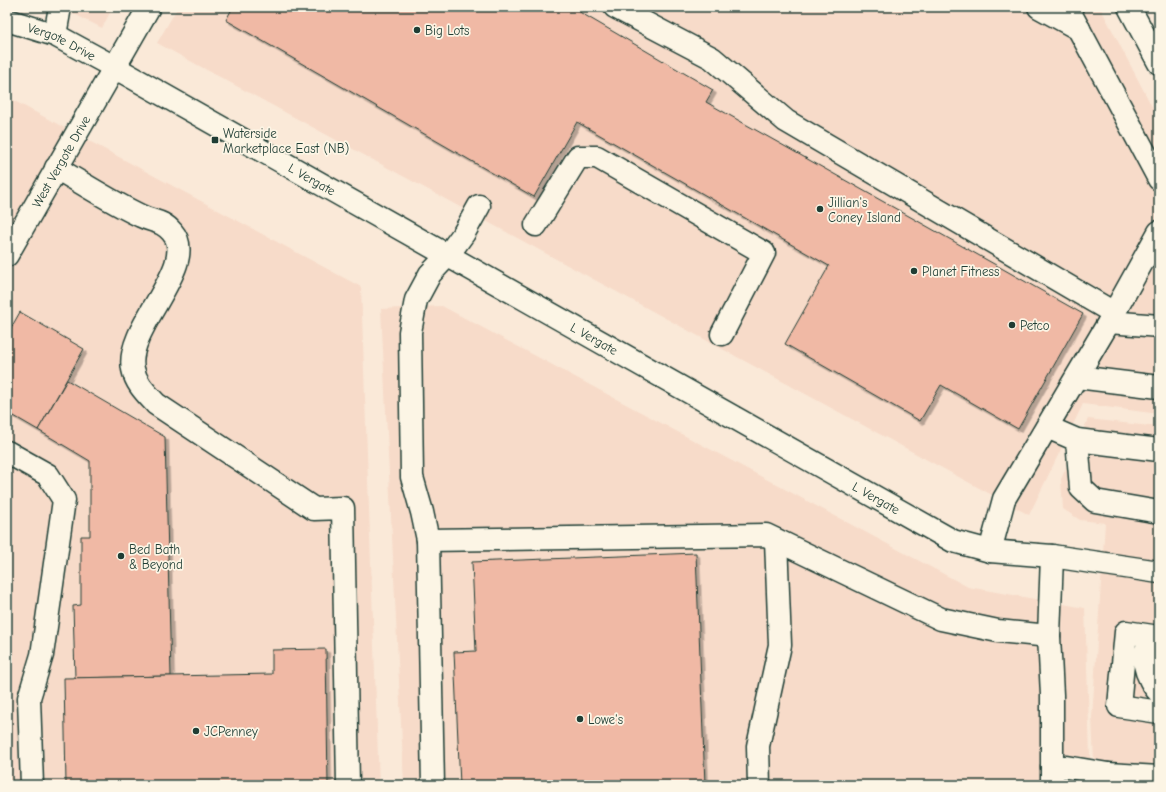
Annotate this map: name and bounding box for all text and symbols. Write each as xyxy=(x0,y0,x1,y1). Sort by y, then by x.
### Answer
street label: Vergote Drive xyxy=(26,20,99,64)
place label: Big Lots xyxy=(425,23,469,38)
marker: Big Lots xyxy=(412,25,422,35)
street label: West Vergote Drive xyxy=(29,112,94,210)
place label: Waterside Marketplace East (NB) xyxy=(223,126,349,156)
marker: Waterside Marketplace East (NB) xyxy=(210,135,220,145)
street label: L Vergate xyxy=(286,160,339,199)
place label: Jillian's Coney Island xyxy=(828,195,901,225)
marker: Jillian's Coney Island xyxy=(815,204,825,214)
place label: Planet Fitness xyxy=(922,264,999,279)
marker: Planet Fitness xyxy=(909,266,919,276)
place label: Petco xyxy=(1020,318,1050,333)
street label: L Vergate xyxy=(568,319,621,358)
marker: Petco xyxy=(1007,320,1017,330)
street label: L Vergate xyxy=(850,479,903,518)
place label: Bed Bath & Beyond xyxy=(129,542,183,572)
marker: Bed Bath & Beyond xyxy=(116,551,126,561)
place label: Lowe's xyxy=(588,712,623,727)
marker: Lowe's xyxy=(575,714,585,724)
place label: JCPenney xyxy=(204,724,258,739)
marker: JCPenney xyxy=(191,726,201,736)

